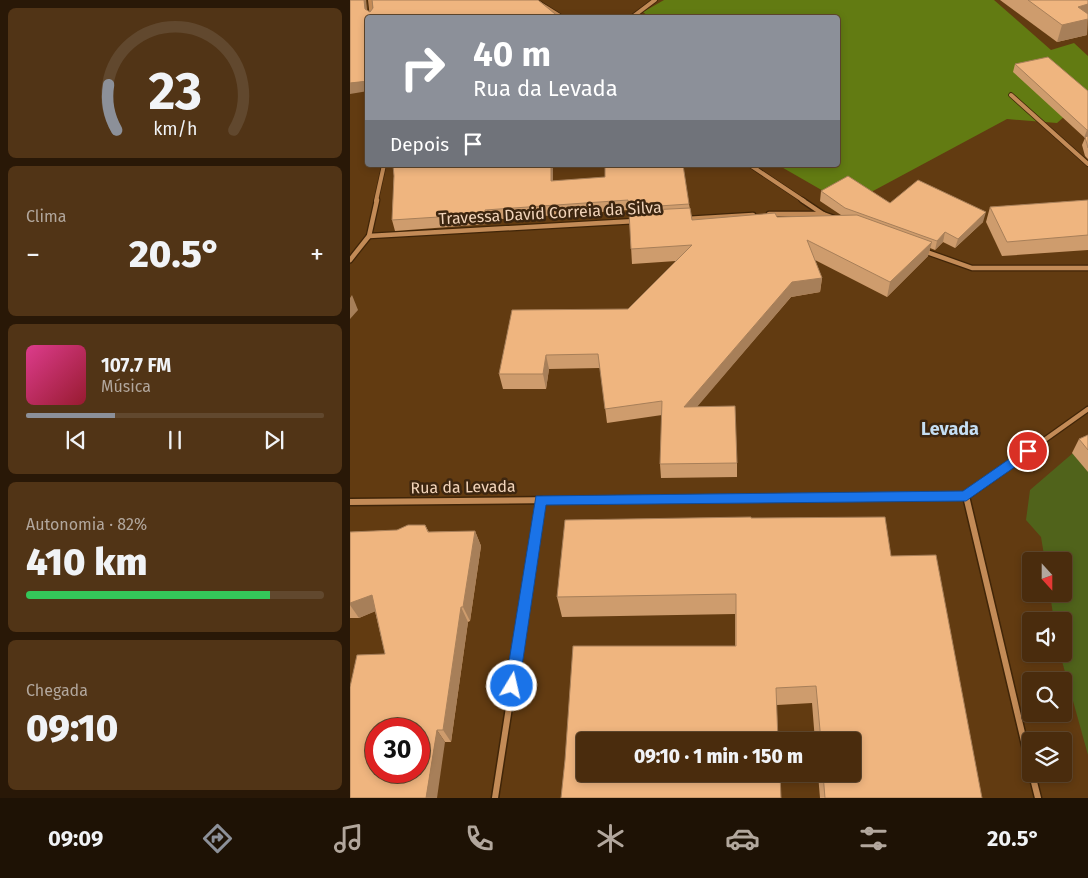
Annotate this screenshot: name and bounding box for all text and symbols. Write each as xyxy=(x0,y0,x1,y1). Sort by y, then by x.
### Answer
text: 40 m xyxy=(473,33,551,75)
icon: right xyxy=(390,35,455,100)
text: 23 xyxy=(148,60,202,123)
text: Rua da Levada xyxy=(473,75,618,102)
text: km/h xyxy=(153,118,197,140)
icon: arrive xyxy=(459,130,487,158)
text: Depois xyxy=(390,133,449,156)
street label: Travessa David Correia da Silva xyxy=(438,198,662,228)
text: Clima xyxy=(26,207,66,226)
text: 20.5° xyxy=(129,231,221,277)
text: − xyxy=(26,238,40,271)
text: + xyxy=(310,238,324,271)
text: 107.7 FM xyxy=(101,354,171,377)
text: Música xyxy=(101,377,151,396)
district label: Levada xyxy=(921,418,979,440)
icon: previous xyxy=(62,426,90,454)
icon: pause xyxy=(161,426,189,454)
icon: next xyxy=(260,426,288,454)
pin xyxy=(1007,430,1049,472)
icon: arrive xyxy=(1014,437,1042,465)
street label: Rua da Levada xyxy=(410,477,516,497)
text: Autonomia · 82% xyxy=(26,515,147,534)
text: 410 km xyxy=(26,539,148,585)
north arrow xyxy=(1022,552,1072,602)
map controls xyxy=(1022,552,1072,782)
button: sound xyxy=(1022,612,1072,662)
position arrow xyxy=(485,659,537,711)
button: search xyxy=(1022,672,1072,722)
text: Chegada xyxy=(26,681,88,700)
text: 09:10 xyxy=(26,705,118,751)
speed limit sign: 30 xyxy=(365,718,430,783)
button: layers xyxy=(1022,732,1072,782)
text: 09:10 · 1 min · 150 m xyxy=(634,745,803,768)
icon: directions xyxy=(200,821,235,856)
icon: music xyxy=(331,821,366,856)
icon: phone xyxy=(462,821,497,856)
icon: climate xyxy=(593,821,628,856)
icon: car xyxy=(725,821,760,856)
icon: filters xyxy=(856,821,891,856)
text: 09:09 xyxy=(48,825,103,852)
text: 20.5° xyxy=(987,825,1040,852)

